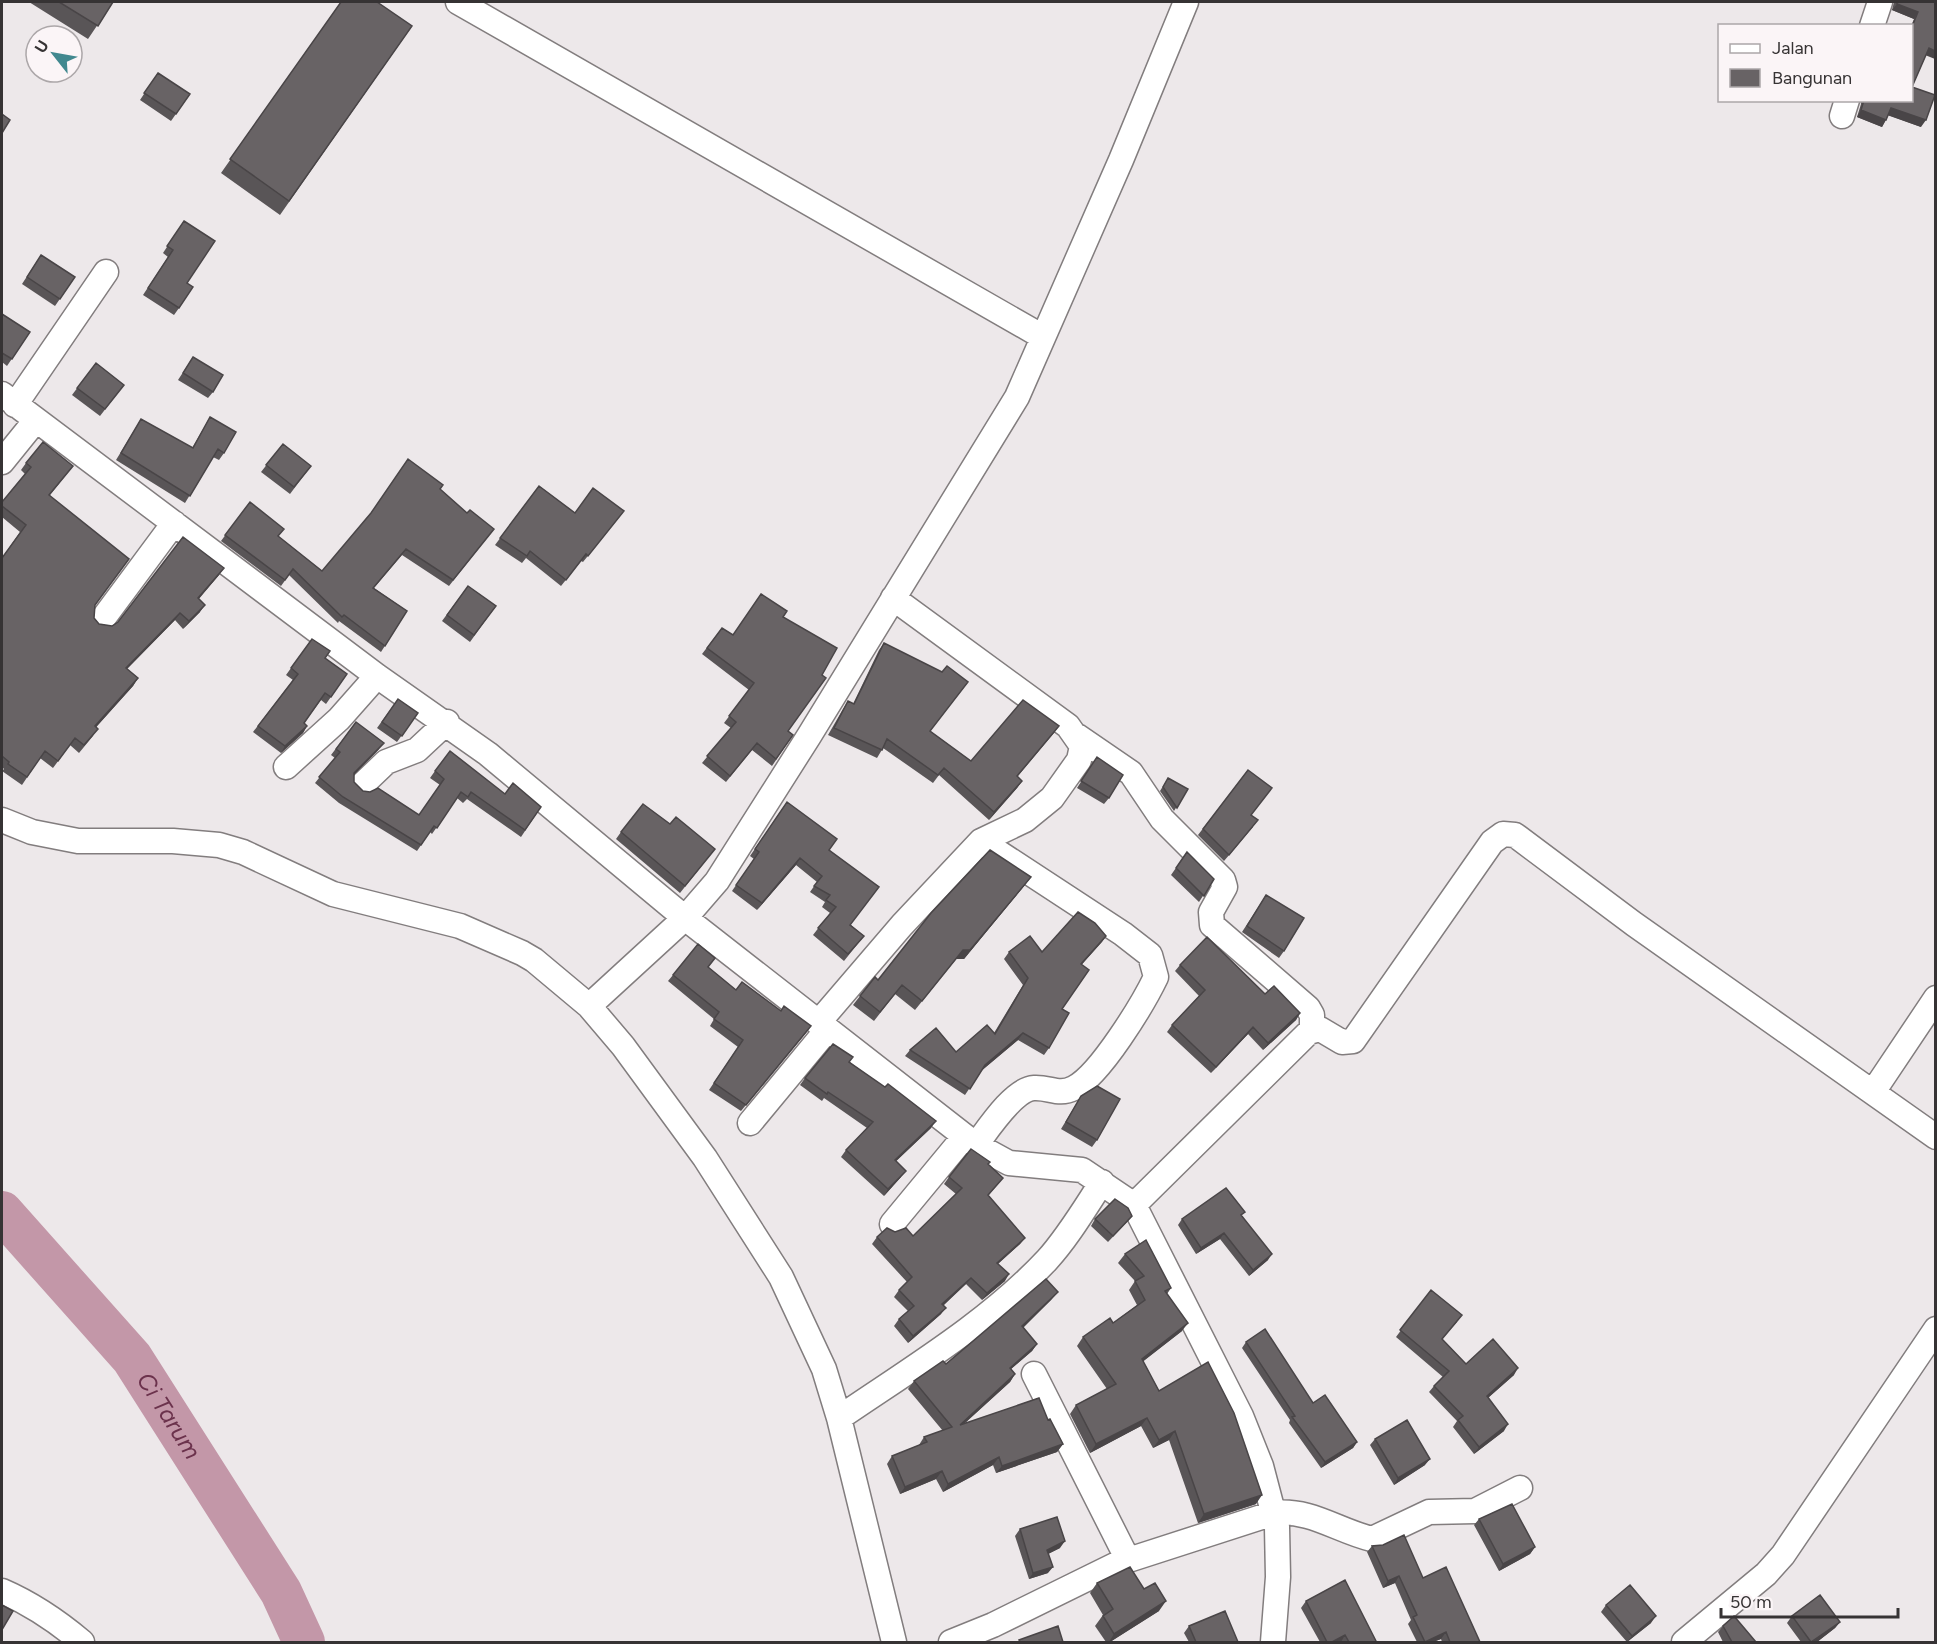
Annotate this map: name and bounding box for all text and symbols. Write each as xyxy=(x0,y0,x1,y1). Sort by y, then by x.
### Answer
north arrow xyxy=(24,24,84,84)
legend xyxy=(1718,24,1913,102)
text: U xyxy=(31,37,53,56)
text: Jalan xyxy=(1772,37,1814,59)
text: Bangunan xyxy=(1772,67,1852,89)
water label: Ci Tarum xyxy=(131,1367,207,1464)
scale bar xyxy=(1721,1581,1898,1619)
text: 50 m xyxy=(1730,1591,1772,1613)

